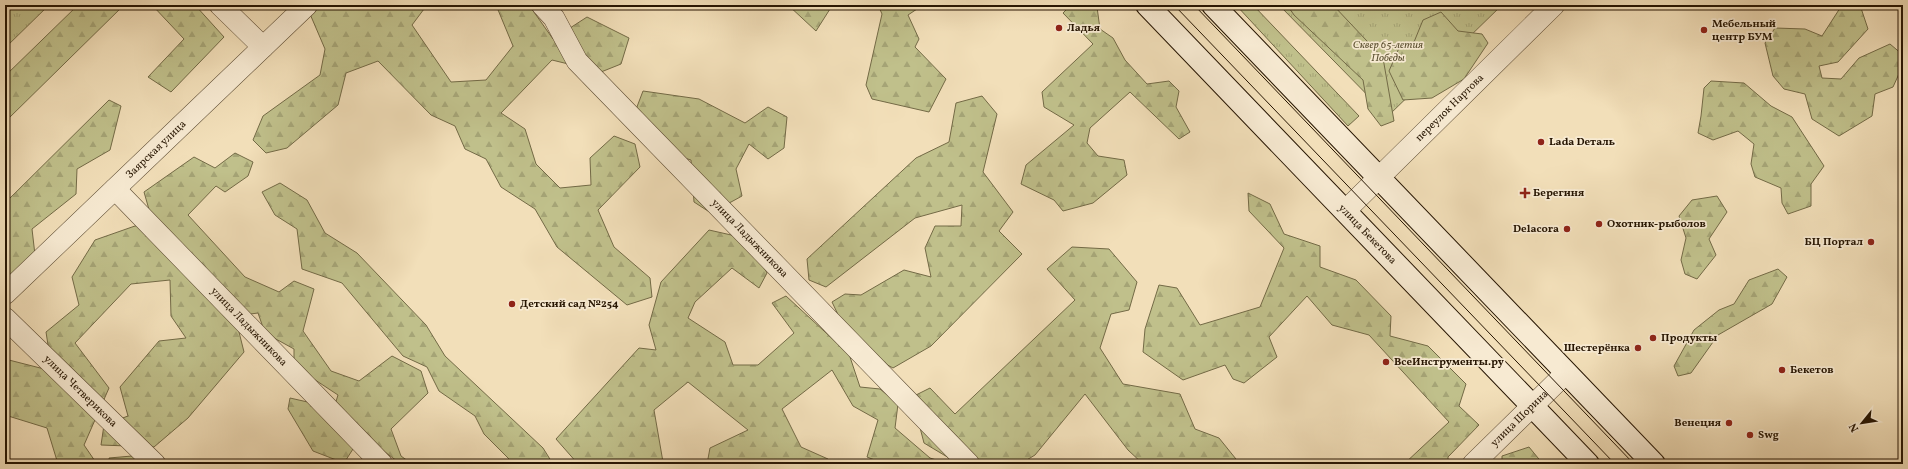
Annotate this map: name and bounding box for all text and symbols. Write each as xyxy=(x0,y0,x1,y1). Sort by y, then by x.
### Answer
place label: Мебельный центр БУМ xyxy=(1712,17,1776,45)
place label: Ладья xyxy=(1067,21,1100,36)
marker: Ладья xyxy=(1054,23,1064,33)
marker: Мебельный центр БУМ xyxy=(1699,25,1709,35)
park label: Сквер 65-летия Победы xyxy=(1353,38,1423,66)
street label: переулок Нартова xyxy=(1412,70,1488,145)
street label: Заярская улица xyxy=(123,117,190,182)
place label: Lada Dеталь xyxy=(1549,135,1615,150)
marker: Lada Dеталь xyxy=(1536,137,1546,147)
place label: Берегиня xyxy=(1533,186,1584,201)
marker: Берегиня xyxy=(1520,188,1530,198)
street label: улица Ладыжникова xyxy=(708,196,792,282)
street label: улица Бекетова xyxy=(1335,201,1400,268)
place label: Охотник-рыболов xyxy=(1607,217,1706,232)
marker: Охотник-рыболов xyxy=(1594,219,1604,229)
place label: Delacora xyxy=(1513,222,1559,237)
marker: Delacora xyxy=(1562,224,1572,234)
place label: БЦ Портал xyxy=(1804,235,1864,250)
marker: БЦ Портал xyxy=(1866,237,1876,247)
street label: улица Ладыжникова xyxy=(207,284,291,370)
place label: Детский сад №254 xyxy=(520,297,619,312)
marker: Детский сад №254 xyxy=(507,299,517,309)
place label: Продукты xyxy=(1661,331,1717,346)
marker: Продукты xyxy=(1648,333,1658,343)
place label: Шестерёнка xyxy=(1564,341,1630,356)
marker: Шестерёнка xyxy=(1633,343,1643,353)
street label: улица Четверикова xyxy=(40,352,121,431)
place label: ВсеИнструменты.ру xyxy=(1394,355,1505,370)
marker: ВсеИнструменты.ру xyxy=(1381,357,1391,367)
place label: Бекетов xyxy=(1790,363,1833,378)
marker: Бекетов xyxy=(1777,365,1787,375)
street label: улица Шорина xyxy=(1487,387,1552,450)
north arrow xyxy=(1842,403,1882,443)
place label: Венеция xyxy=(1674,416,1721,431)
marker: Венеция xyxy=(1724,418,1734,428)
text: N xyxy=(1846,420,1863,434)
place label: Swg xyxy=(1758,428,1779,443)
marker: Swg xyxy=(1745,430,1755,440)

